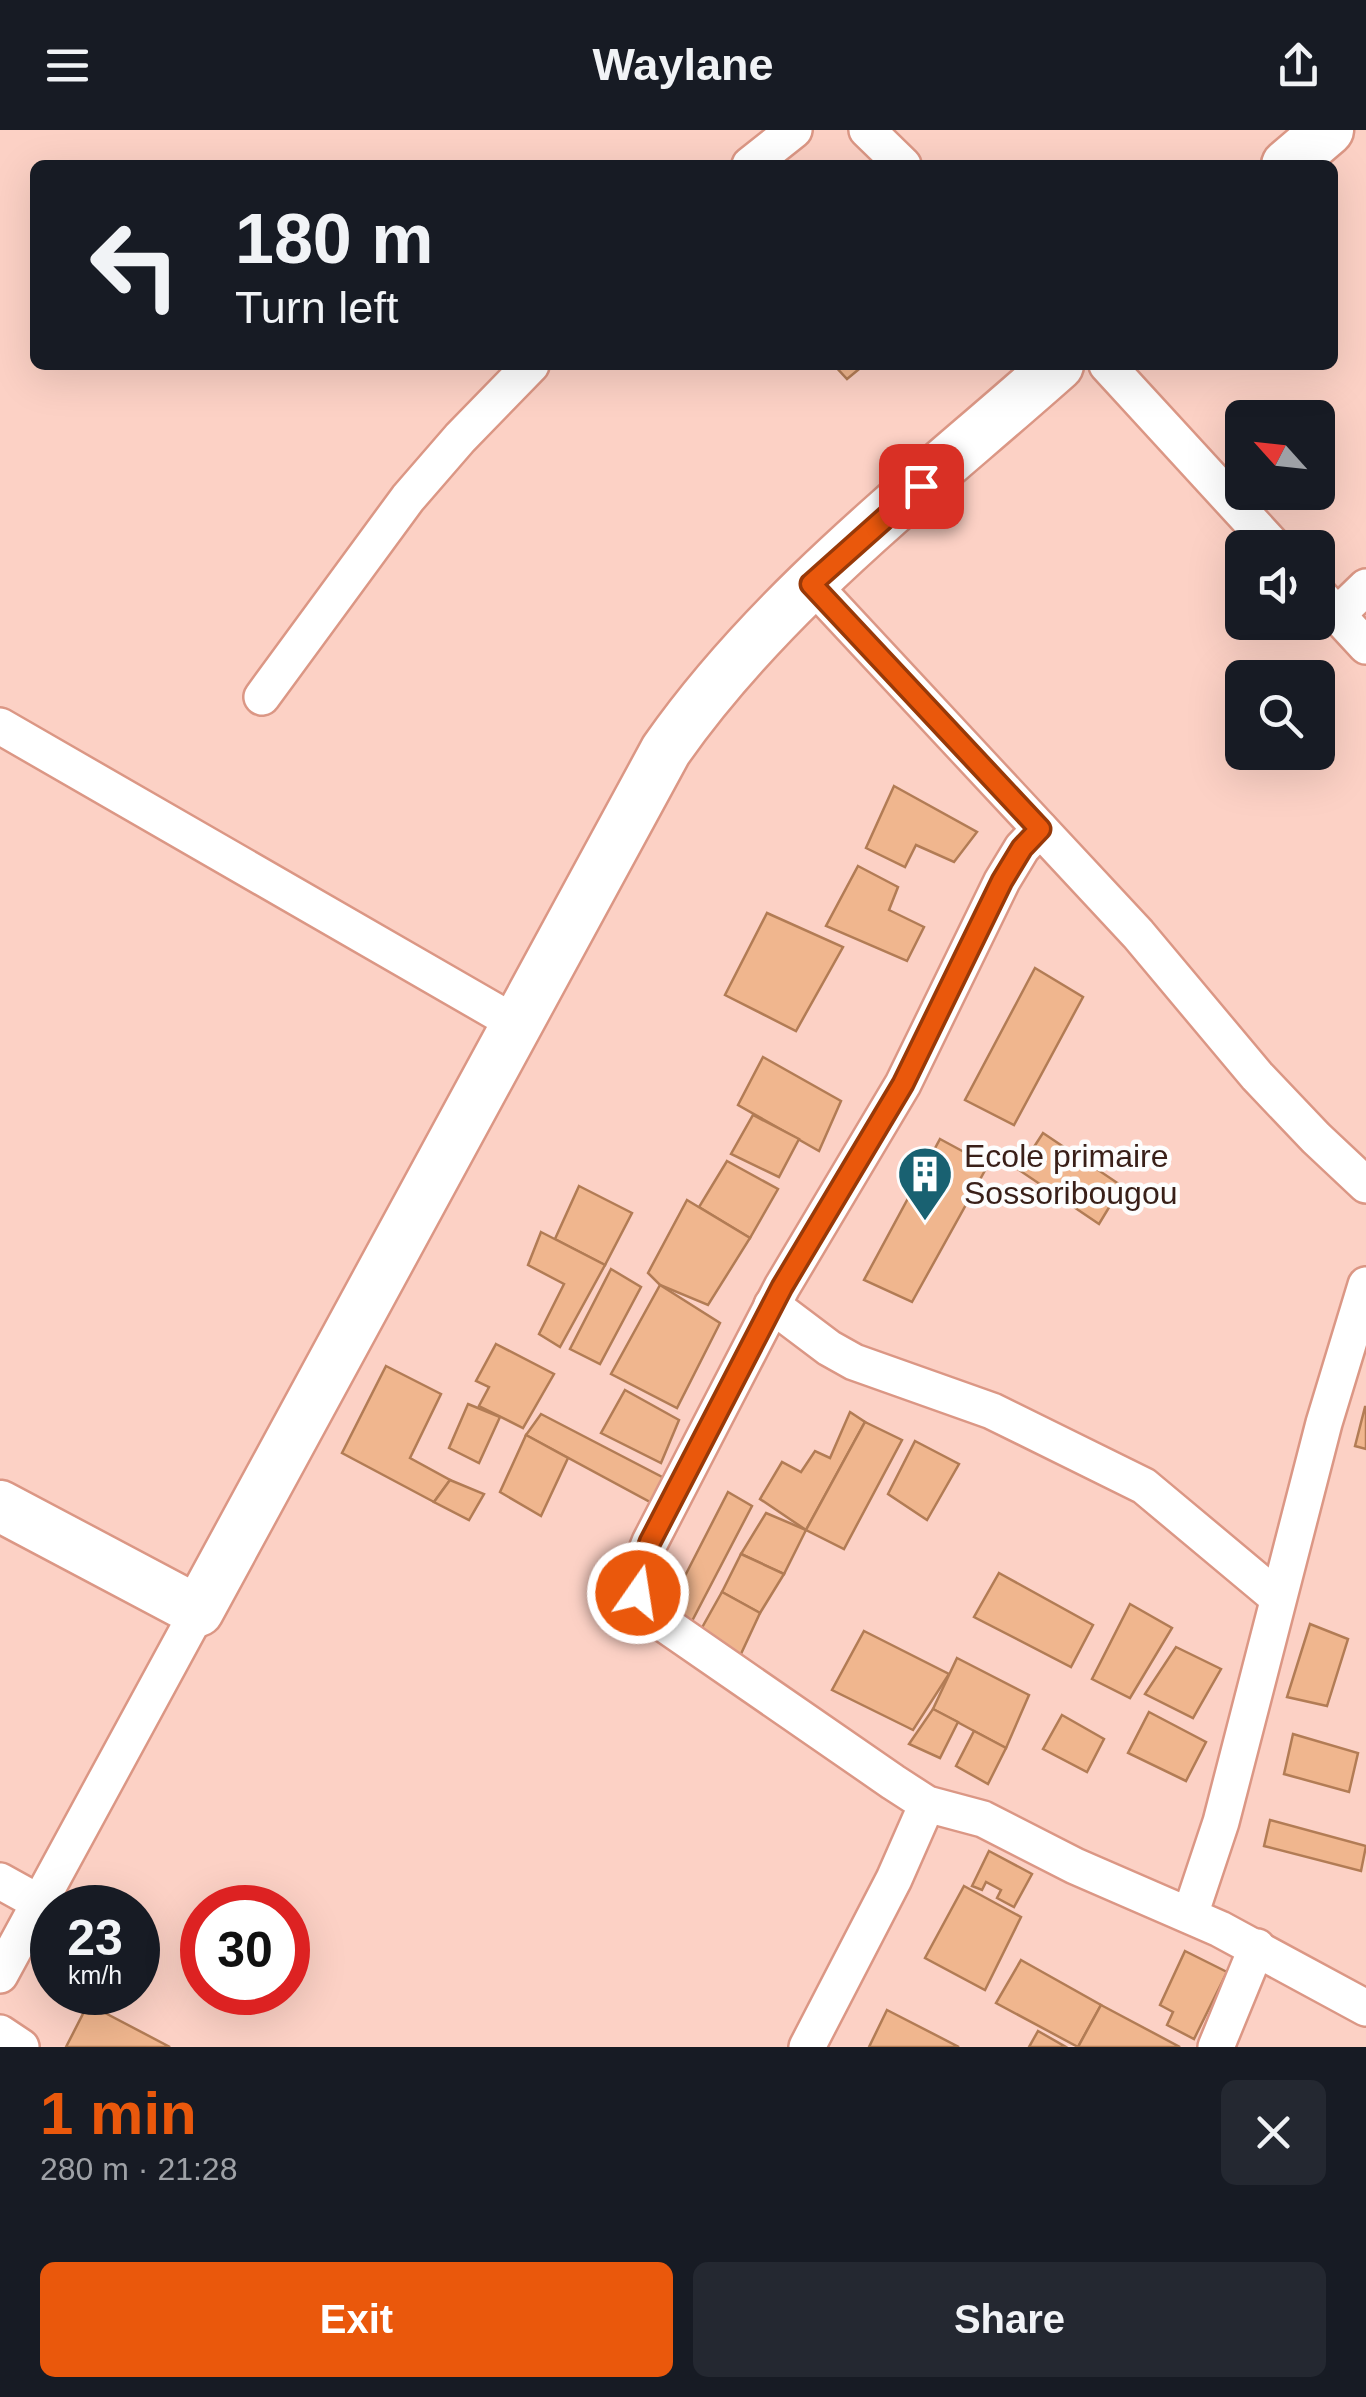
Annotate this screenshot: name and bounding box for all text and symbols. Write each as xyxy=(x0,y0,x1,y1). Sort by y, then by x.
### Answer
icon: menu xyxy=(40,38,95,93)
icon: share xyxy=(1271,38,1326,93)
text: Waylane xyxy=(593,39,773,90)
icon: left xyxy=(70,200,200,330)
text: 180 m xyxy=(235,200,433,278)
text: Turn left xyxy=(235,282,398,333)
north arrow xyxy=(1225,400,1335,510)
map controls xyxy=(1225,400,1335,770)
pin xyxy=(879,444,964,529)
icon: arrive xyxy=(894,459,949,514)
button: sound xyxy=(1225,530,1335,640)
button: search xyxy=(1225,660,1335,770)
place label: Ecole primaire Sossoribougou xyxy=(964,1138,1177,1211)
building icon: Ecole primaire Sossoribougou xyxy=(895,1144,955,1223)
position arrow xyxy=(586,1541,690,1645)
speed limit sign: 30 xyxy=(180,1885,310,2015)
text: 23 xyxy=(67,1910,123,1966)
text: km/h xyxy=(68,1961,122,1989)
text: 1 min xyxy=(40,2080,197,2147)
button: close xyxy=(1221,2080,1326,2185)
text: 280 m · 21:28 xyxy=(40,2151,237,2187)
button: Exit xyxy=(40,2262,673,2377)
button: Share xyxy=(693,2262,1326,2377)

